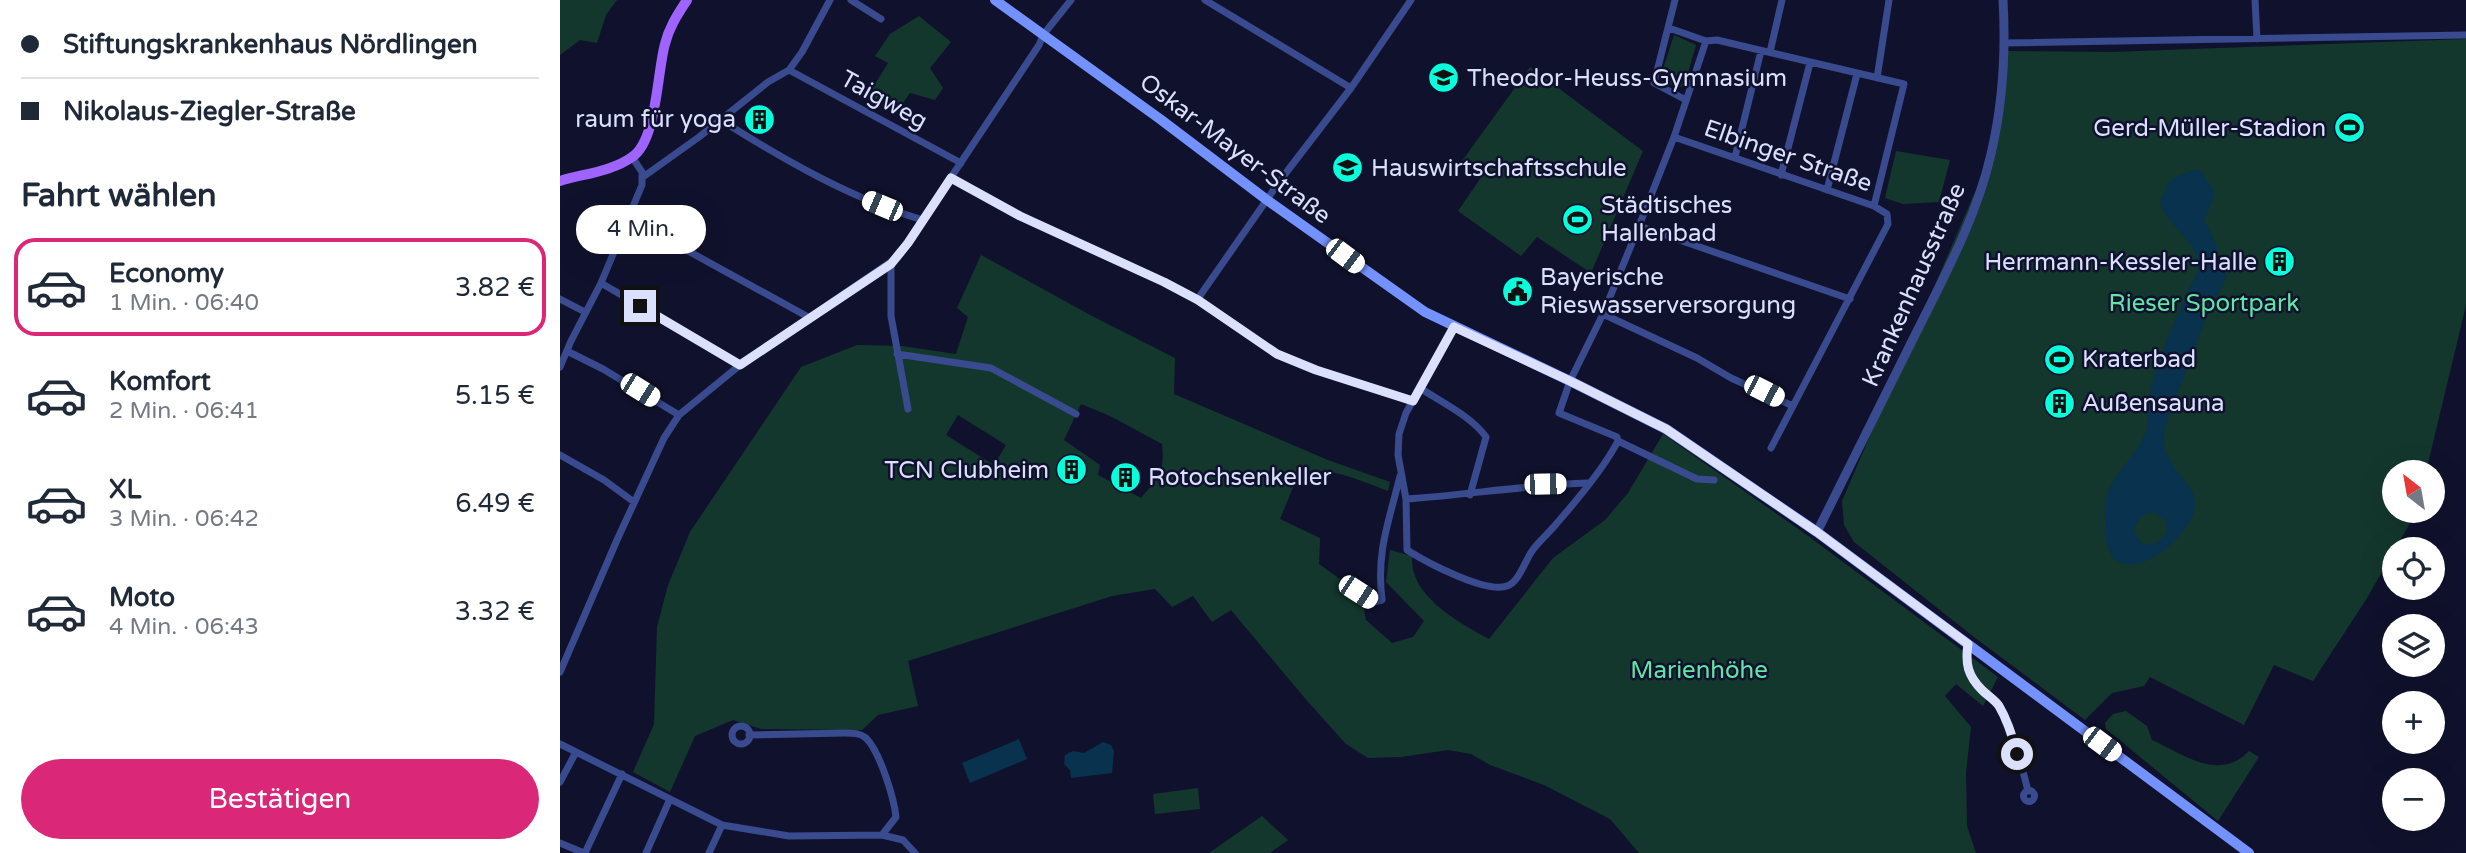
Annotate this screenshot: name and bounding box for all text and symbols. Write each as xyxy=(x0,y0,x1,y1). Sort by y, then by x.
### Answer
text: Stiftungskrankenhaus Nördlingen xyxy=(63,29,478,60)
school or university icon: Theodor-Heuss-Gymnasium xyxy=(1427,61,1461,95)
street label: Taigweg xyxy=(835,64,933,136)
place label: Theodor-Heuss-Gymnasium xyxy=(1467,64,1787,93)
street label: Oskar-Mayer-Straße xyxy=(1134,68,1336,230)
text: Nikolaus-Ziegler-Straße xyxy=(63,96,356,127)
building icon: raum für yoga xyxy=(742,102,776,136)
place label: raum für yoga xyxy=(575,105,736,134)
sports icon: Gerd-Müller-Stadion xyxy=(2332,111,2366,145)
street label: Elbinger Straße xyxy=(1700,114,1876,198)
place label: Gerd-Müller-Stadion xyxy=(2093,114,2326,143)
school or university icon: Hauswirtschaftsschule xyxy=(1331,151,1365,185)
place label: Hauswirtschaftsschule xyxy=(1371,154,1627,183)
text: Fahrt wählen xyxy=(21,177,217,215)
street label: Krankenhausstraße xyxy=(1856,179,1972,391)
car xyxy=(859,188,906,224)
place label: Städtisches Hallenbad xyxy=(1601,191,1732,248)
sports icon: Städtisches Hallenbad xyxy=(1561,202,1595,236)
callout: 4 Min. xyxy=(575,204,705,254)
text: 4 Min. xyxy=(607,215,675,243)
car xyxy=(1322,235,1369,277)
building icon: Herrmann-Kessler-Halle xyxy=(2263,245,2297,279)
place label: Herrmann-Kessler-Halle xyxy=(1984,248,2257,277)
icon: car xyxy=(25,256,88,319)
text: Economy xyxy=(109,258,224,289)
place label: Bayerische Rieswasserversorgung xyxy=(1540,263,1796,320)
text: 3.82 € xyxy=(455,272,535,303)
public building icon: Bayerische Rieswasserversorgung xyxy=(1500,274,1534,308)
text: 1 Min. · 06:40 xyxy=(109,289,259,317)
park label: Rieser Sportpark xyxy=(2109,289,2299,318)
route end xyxy=(624,290,656,322)
sports icon: Kraterbad xyxy=(2042,342,2076,376)
place label: Kraterbad xyxy=(2082,345,2196,374)
icon: car xyxy=(25,364,88,427)
text: Komfort xyxy=(109,366,211,397)
car xyxy=(617,370,664,410)
car xyxy=(1741,372,1788,410)
text: 5.15 € xyxy=(455,380,535,411)
building icon: Außensauna xyxy=(2042,386,2076,420)
place label: Außensauna xyxy=(2082,389,2225,418)
text: 2 Min. · 06:41 xyxy=(109,397,259,425)
building icon: TCN Clubheim xyxy=(1055,453,1089,487)
place label: TCN Clubheim xyxy=(884,456,1049,485)
building icon: Rotochsenkeller xyxy=(1108,460,1142,494)
north arrow xyxy=(2382,460,2445,523)
map controls xyxy=(2382,460,2445,831)
place label: Rotochsenkeller xyxy=(1148,463,1332,492)
icon: car xyxy=(25,472,88,535)
car xyxy=(1524,473,1567,495)
text: XL xyxy=(109,474,141,505)
text: 6.49 € xyxy=(455,488,535,519)
text: 3 Min. · 06:42 xyxy=(109,505,259,533)
button: locate xyxy=(2382,537,2445,600)
car xyxy=(1335,572,1382,612)
icon: car xyxy=(25,580,88,643)
text: Moto xyxy=(109,582,175,613)
text: 3.32 € xyxy=(455,596,535,627)
text: 4 Min. · 06:43 xyxy=(109,613,259,641)
button: layers xyxy=(2382,614,2445,677)
park label: Marienhöhe xyxy=(1630,656,1768,685)
button: + xyxy=(2382,691,2445,754)
car xyxy=(2079,723,2126,765)
route start xyxy=(2001,738,2033,770)
button: Bestätigen xyxy=(21,759,539,839)
button: − xyxy=(2382,768,2445,831)

